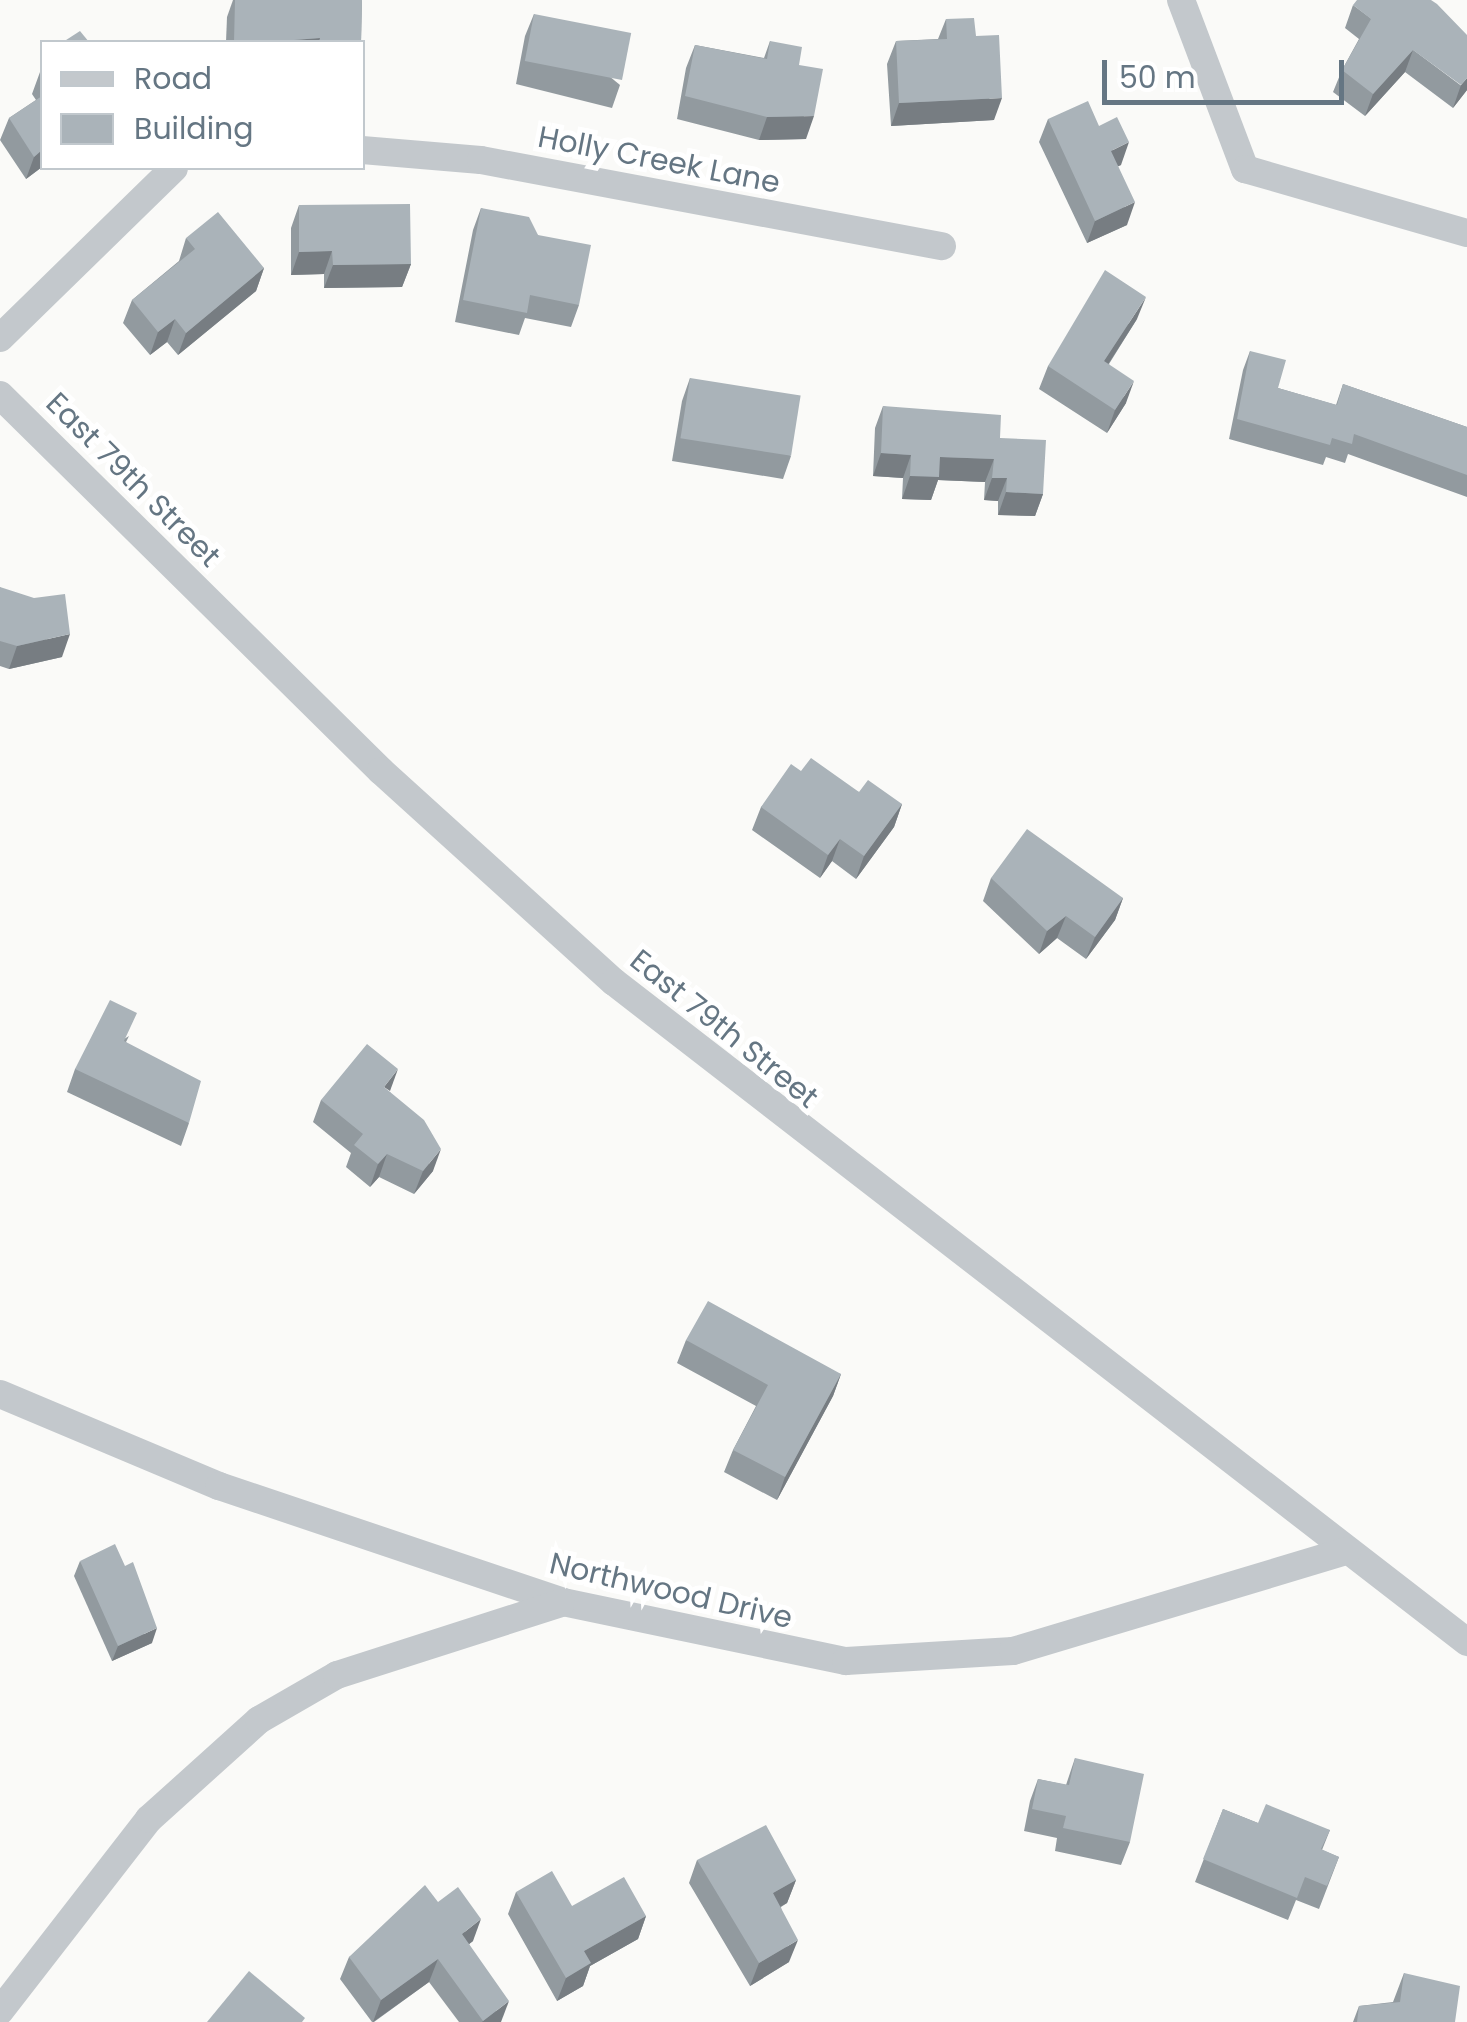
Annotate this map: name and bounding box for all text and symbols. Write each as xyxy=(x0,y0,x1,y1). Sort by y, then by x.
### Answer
legend xyxy=(40,40,365,170)
scale bar xyxy=(1107,40,1350,102)
text: 50 m xyxy=(1119,56,1196,99)
text: Road xyxy=(134,57,212,100)
text: Building xyxy=(134,107,254,150)
street label: Holly Creek Lane xyxy=(535,119,783,201)
street label: East 79th Street xyxy=(38,385,228,575)
street label: East 79th Street xyxy=(623,942,825,1116)
street label: Northwood Drive xyxy=(546,1546,796,1636)

